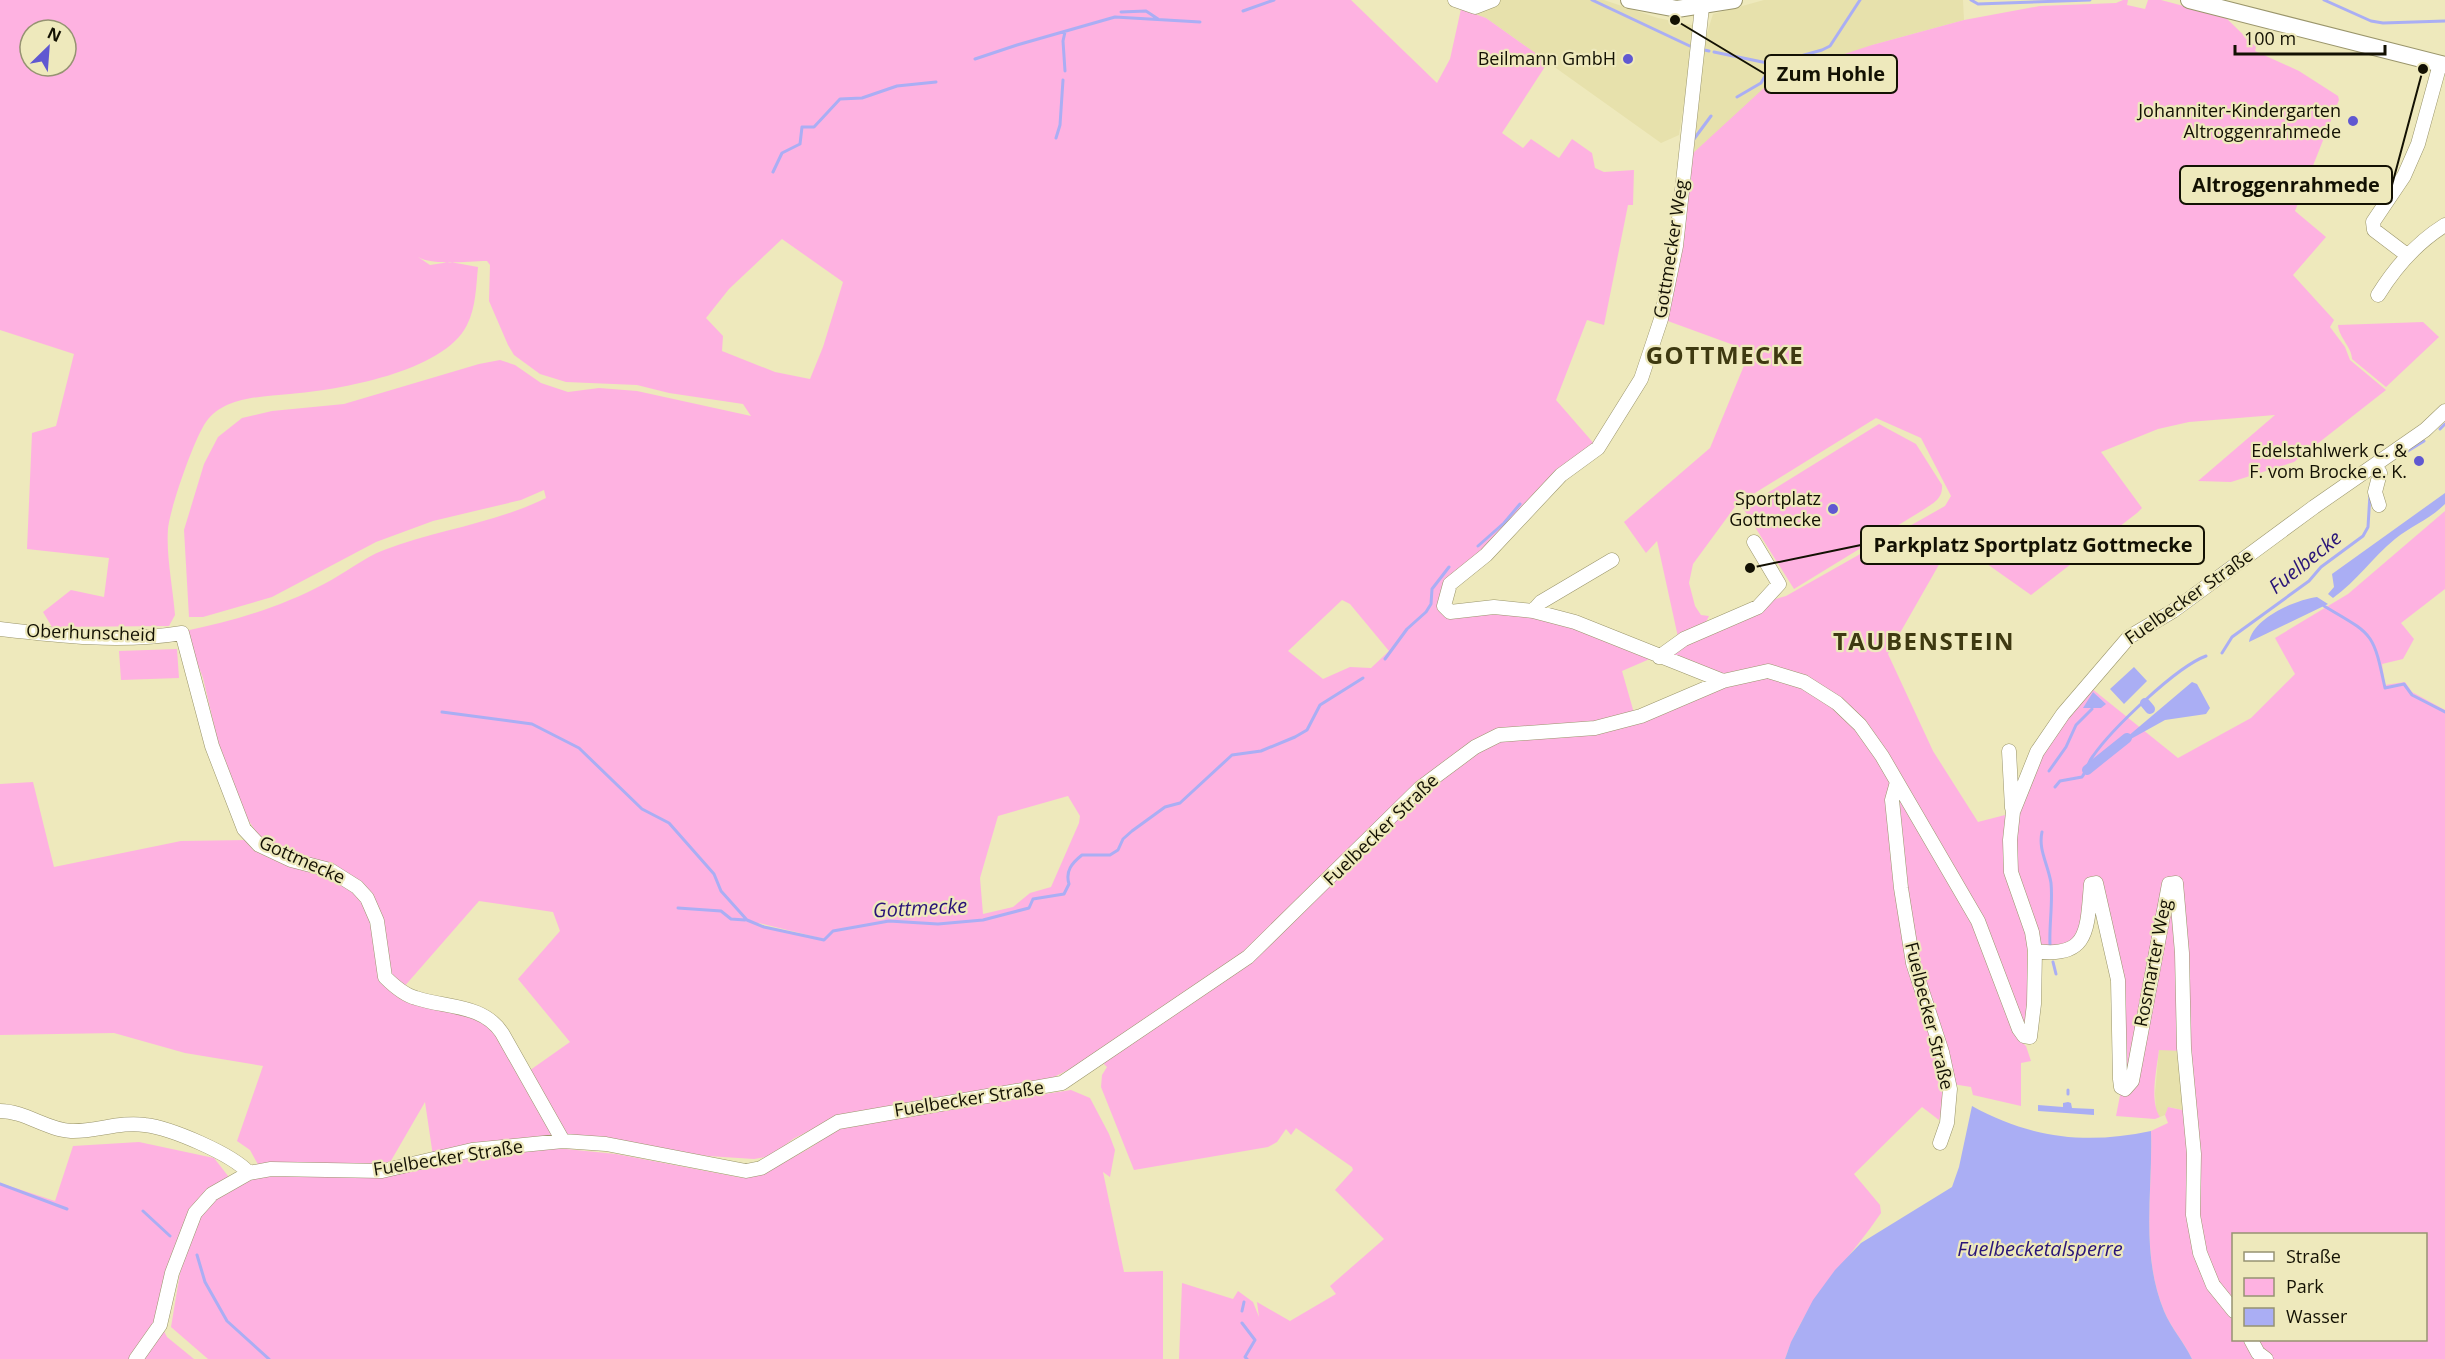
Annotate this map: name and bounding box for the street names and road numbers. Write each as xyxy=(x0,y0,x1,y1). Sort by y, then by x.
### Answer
street label: Gottmecker Weg xyxy=(1647,177,1693,320)
street label: Fuelbecker Straße xyxy=(2120,543,2257,649)
street label: Oberhunscheid xyxy=(26,618,156,646)
street label: Fuelbecker Straße xyxy=(1318,768,1443,890)
street label: Gottmecke xyxy=(256,829,349,889)
street label: Rosmarter Weg xyxy=(2128,897,2176,1029)
street label: Fuelbecker Straße xyxy=(1900,939,1960,1092)
street label: Fuelbecker Straße xyxy=(892,1074,1045,1122)
street label: Fuelbecker Straße xyxy=(371,1133,524,1181)

